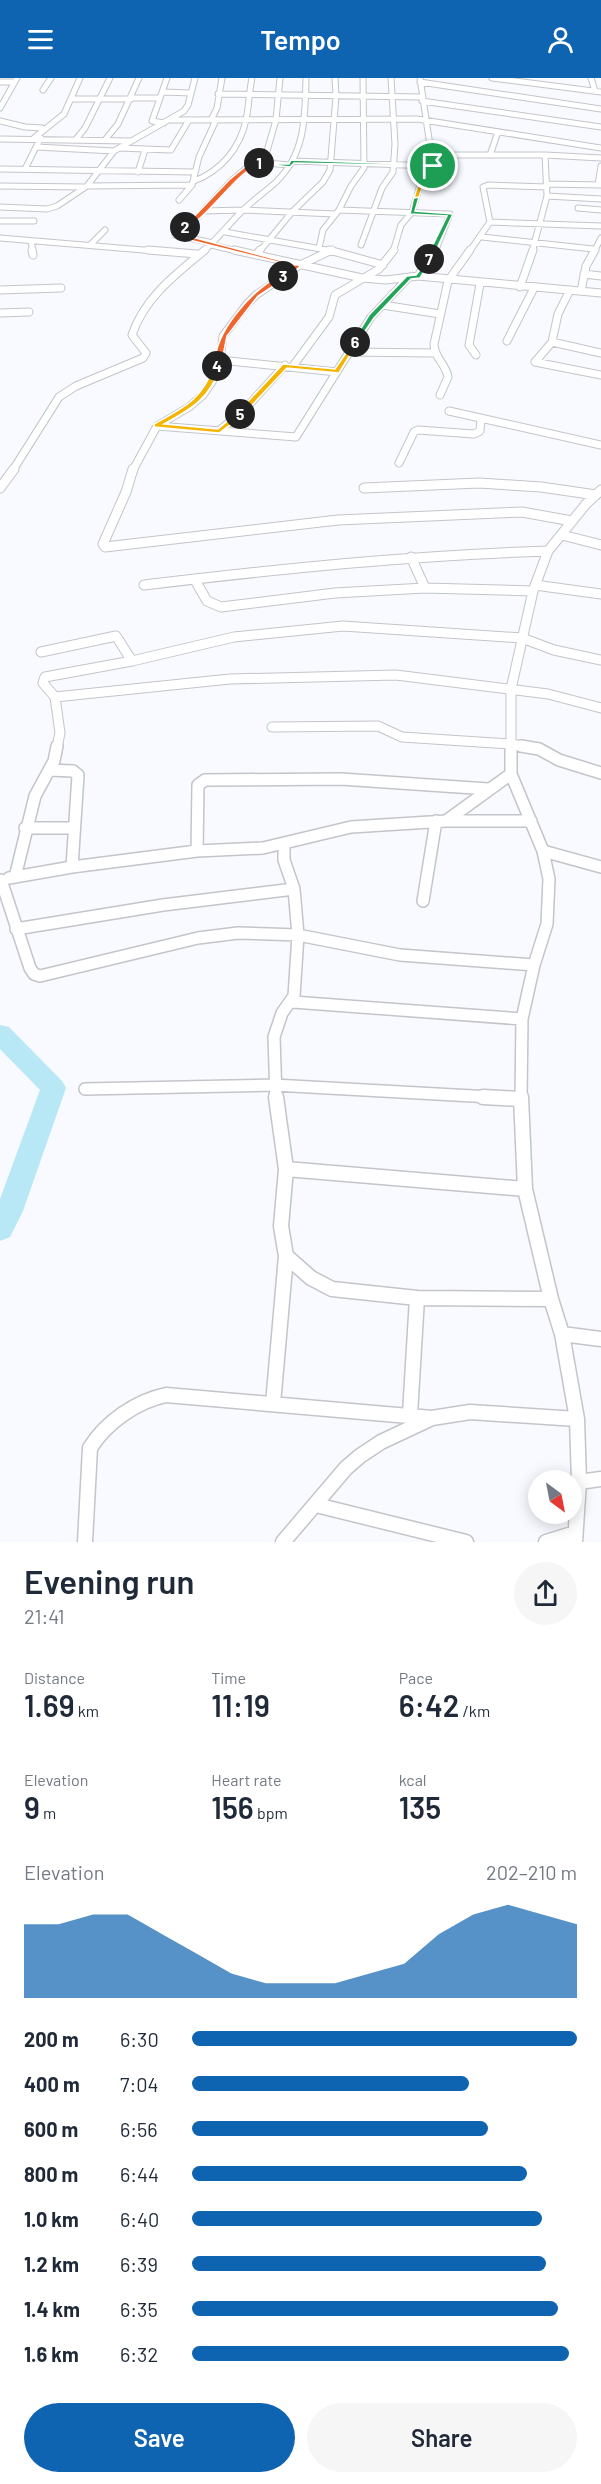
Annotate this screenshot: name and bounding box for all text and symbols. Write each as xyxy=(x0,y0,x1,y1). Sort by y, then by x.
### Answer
icon: menu xyxy=(24,23,57,56)
text: Tempo xyxy=(260,23,341,55)
icon: person xyxy=(544,23,577,56)
pin xyxy=(407,140,458,191)
pin: 1 xyxy=(244,148,274,178)
icon: arrive xyxy=(416,149,449,182)
text: 1 xyxy=(256,153,262,172)
pin: 2 xyxy=(170,212,200,242)
text: 2 xyxy=(181,217,189,236)
pin: 7 xyxy=(414,244,444,274)
text: 7 xyxy=(425,249,433,268)
pin: 3 xyxy=(268,261,298,291)
text: 3 xyxy=(279,266,287,285)
pin: 6 xyxy=(340,327,370,357)
text: 6 xyxy=(351,332,359,351)
pin: 4 xyxy=(202,351,232,381)
text: 4 xyxy=(212,356,222,375)
pin: 5 xyxy=(225,399,255,429)
text: 5 xyxy=(236,404,244,423)
north arrow xyxy=(528,1470,582,1524)
map controls xyxy=(528,1470,582,1524)
text: Evening run xyxy=(24,1561,194,1601)
button: share xyxy=(514,1562,577,1625)
text: 21:41 xyxy=(24,1604,64,1628)
text: Distance xyxy=(24,1668,85,1687)
text: Time xyxy=(211,1668,246,1687)
text: Pace xyxy=(399,1668,433,1687)
text: 1.69 xyxy=(24,1687,74,1723)
text: 11:19 xyxy=(211,1687,270,1723)
text: 6:42 xyxy=(399,1687,459,1723)
text: km xyxy=(74,1701,99,1720)
text: /km xyxy=(459,1701,490,1720)
text: Elevation xyxy=(24,1770,88,1789)
text: Heart rate xyxy=(211,1770,282,1789)
text: kcal xyxy=(399,1770,427,1789)
text: 9 xyxy=(24,1789,40,1825)
text: 156 xyxy=(211,1789,254,1825)
text: 135 xyxy=(399,1789,441,1825)
text: m xyxy=(40,1803,56,1822)
text: bpm xyxy=(254,1803,288,1822)
text: Elevation xyxy=(24,1860,105,1884)
text: 202–210 m xyxy=(486,1860,577,1884)
text: 200 m xyxy=(24,2027,79,2051)
text: 6:30 xyxy=(120,2027,159,2051)
text: 400 m xyxy=(24,2072,80,2096)
text: 7:04 xyxy=(120,2072,159,2096)
text: 600 m xyxy=(24,2117,78,2141)
text: 6:56 xyxy=(120,2117,158,2141)
text: 800 m xyxy=(24,2162,78,2186)
text: 6:44 xyxy=(120,2162,159,2186)
text: 1.0 km xyxy=(24,2207,79,2231)
text: 6:40 xyxy=(120,2207,159,2231)
text: 1.2 km xyxy=(24,2252,79,2276)
text: 6:39 xyxy=(120,2252,158,2276)
text: 1.4 km xyxy=(24,2297,80,2321)
text: 6:35 xyxy=(120,2297,158,2321)
text: 1.6 km xyxy=(24,2342,79,2366)
text: 6:32 xyxy=(120,2342,158,2366)
button: Save xyxy=(24,2403,295,2472)
button: Share xyxy=(307,2403,577,2472)

